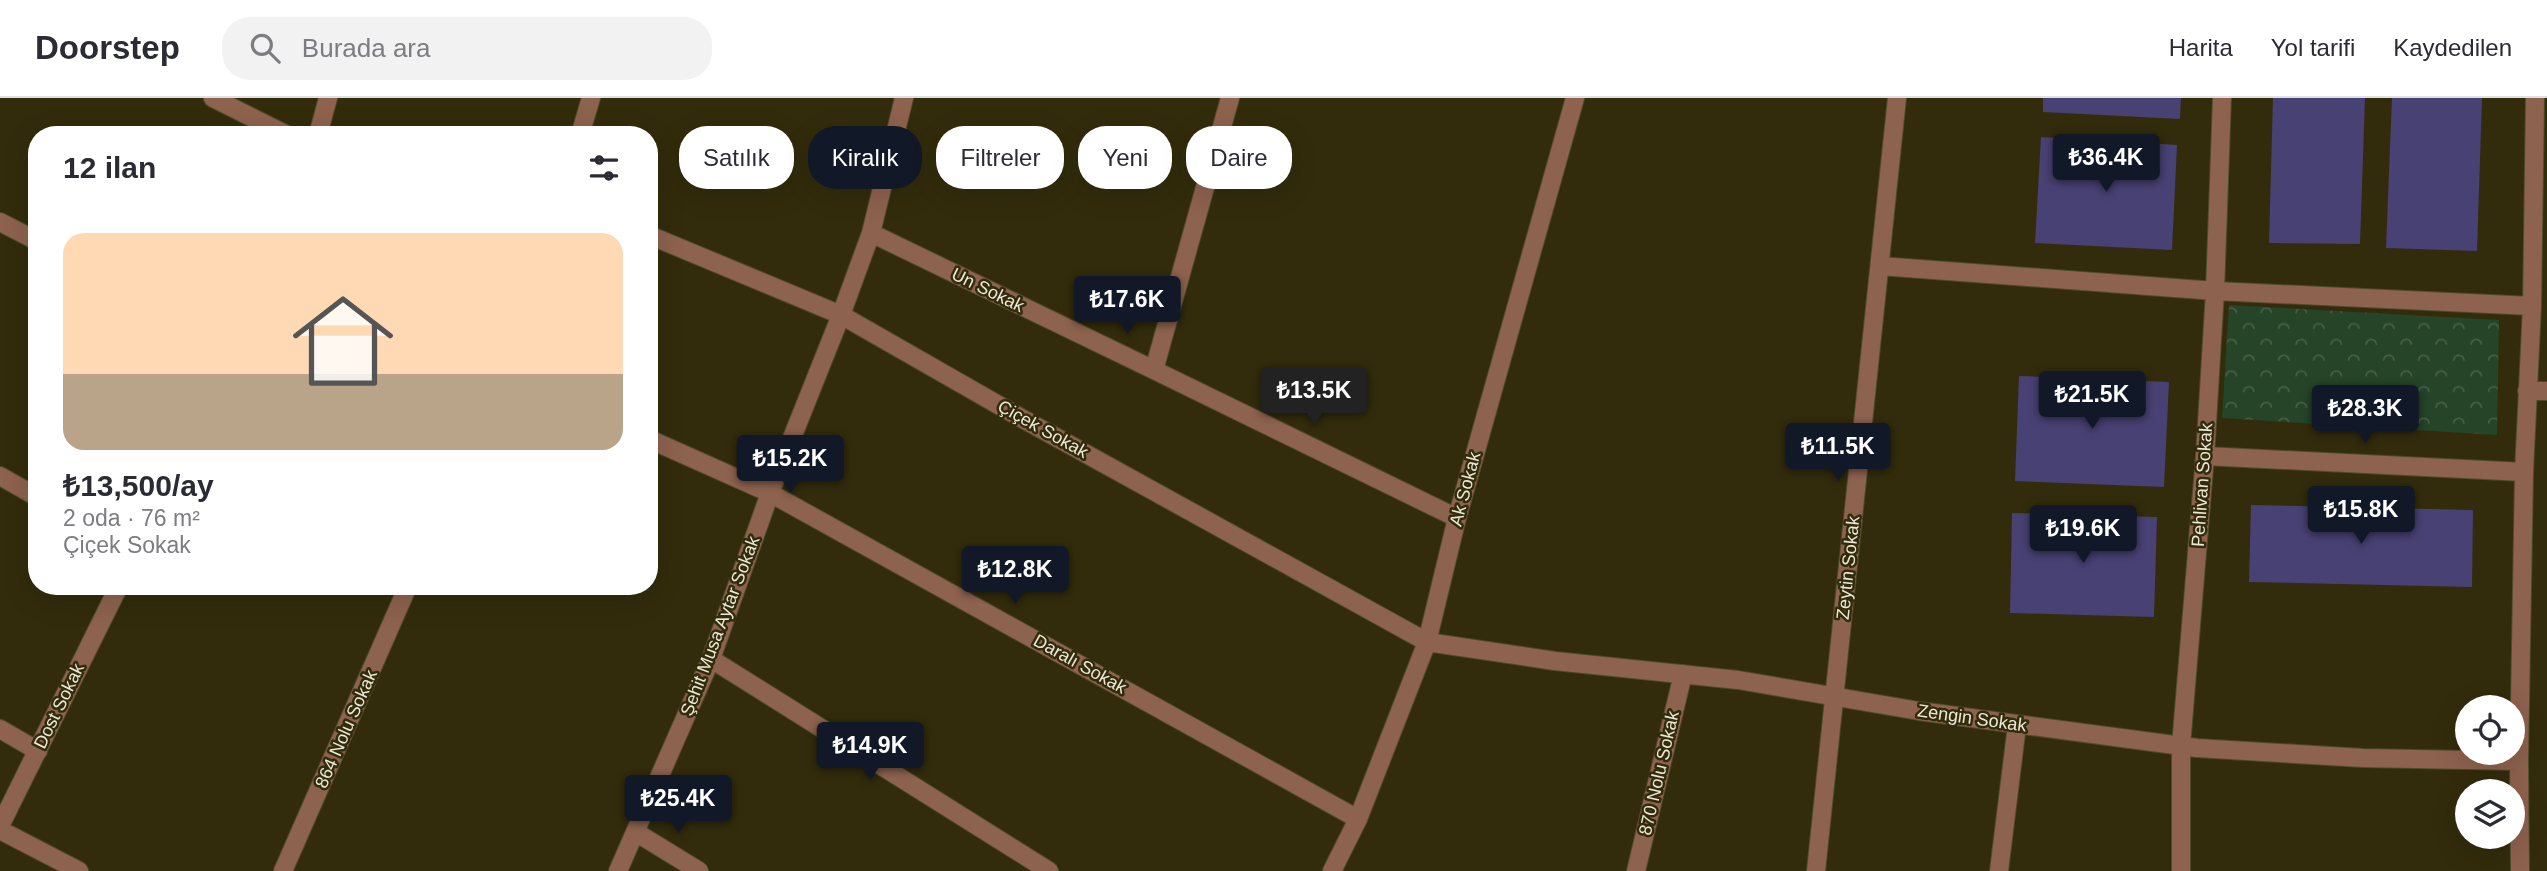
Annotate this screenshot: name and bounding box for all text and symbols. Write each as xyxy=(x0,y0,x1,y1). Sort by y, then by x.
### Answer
search box xyxy=(222,17,712,80)
text: Doorstep xyxy=(35,29,180,66)
icon: search xyxy=(246,29,284,67)
text: Burada ara xyxy=(302,33,431,63)
text: Harita xyxy=(2169,34,2233,61)
text: Yol tarifi xyxy=(2271,34,2355,61)
text: Kaydedilen xyxy=(2393,34,2512,61)
chip: Satılık xyxy=(679,126,794,189)
chip: Kiralık xyxy=(808,126,922,189)
chip: Filtreler xyxy=(936,126,1064,189)
chip: Yeni xyxy=(1078,126,1172,189)
chip: Daire xyxy=(1186,126,1292,189)
pin: ₺36.4K xyxy=(2049,134,2163,194)
text: ₺36.4K xyxy=(2069,144,2143,170)
icon: filters xyxy=(585,149,623,187)
text: 12 ilan xyxy=(63,151,156,184)
street label: Un Sokak xyxy=(949,264,1028,317)
pin: ₺17.6K xyxy=(1070,276,1184,336)
icon: home xyxy=(280,278,406,404)
text: ₺17.6K xyxy=(1090,286,1164,312)
pin: ₺13.5K xyxy=(1257,368,1371,427)
pin: ₺21.5K xyxy=(2035,372,2149,431)
text: ₺13.5K xyxy=(1277,377,1351,403)
text: ₺21.5K xyxy=(2055,381,2129,407)
pin: ₺28.3K xyxy=(2308,386,2422,445)
text: ₺28.3K xyxy=(2328,395,2402,421)
street label: Çiçek Sokak xyxy=(994,396,1092,462)
street label: Pehlivan Sokak xyxy=(2188,421,2216,548)
pin: ₺11.5K xyxy=(1781,424,1895,483)
text: ₺11.5K xyxy=(1801,433,1875,459)
pin: ₺15.2K xyxy=(733,436,847,495)
text: ₺15.2K xyxy=(753,445,827,471)
street label: Ak Sokak xyxy=(1445,449,1485,528)
text: ₺13,500/ay xyxy=(63,469,214,502)
pin: ₺15.8K xyxy=(2304,486,2418,546)
text: ₺15.8K xyxy=(2324,496,2398,522)
text: 2 oda · 76 m² xyxy=(63,505,200,531)
pin: ₺19.6K xyxy=(2026,505,2140,565)
street label: Zeytin Sokak xyxy=(1833,514,1863,621)
text: ₺19.6K xyxy=(2046,515,2120,541)
text: Çiçek Sokak xyxy=(63,532,191,558)
street label: Şehit Musa Aytar Sokak xyxy=(676,532,764,719)
pin: ₺12.8K xyxy=(958,546,1072,606)
text: ₺12.8K xyxy=(978,556,1052,582)
street label: Daralı Sokak xyxy=(1030,630,1131,698)
street label: Dost Sokak xyxy=(30,659,89,752)
street label: 864 Nolu Sokak xyxy=(311,666,381,791)
map controls xyxy=(2455,695,2525,849)
button: locate xyxy=(2455,695,2525,765)
street label: Zengin Sokak xyxy=(1916,700,2029,736)
street label: 870 Nolu Sokak xyxy=(1635,708,1683,837)
pin: ₺14.9K xyxy=(813,722,927,782)
text: ₺14.9K xyxy=(833,732,907,758)
pin: ₺25.4K xyxy=(621,776,735,835)
button: layers xyxy=(2455,779,2525,849)
text: ₺25.4K xyxy=(641,785,715,811)

